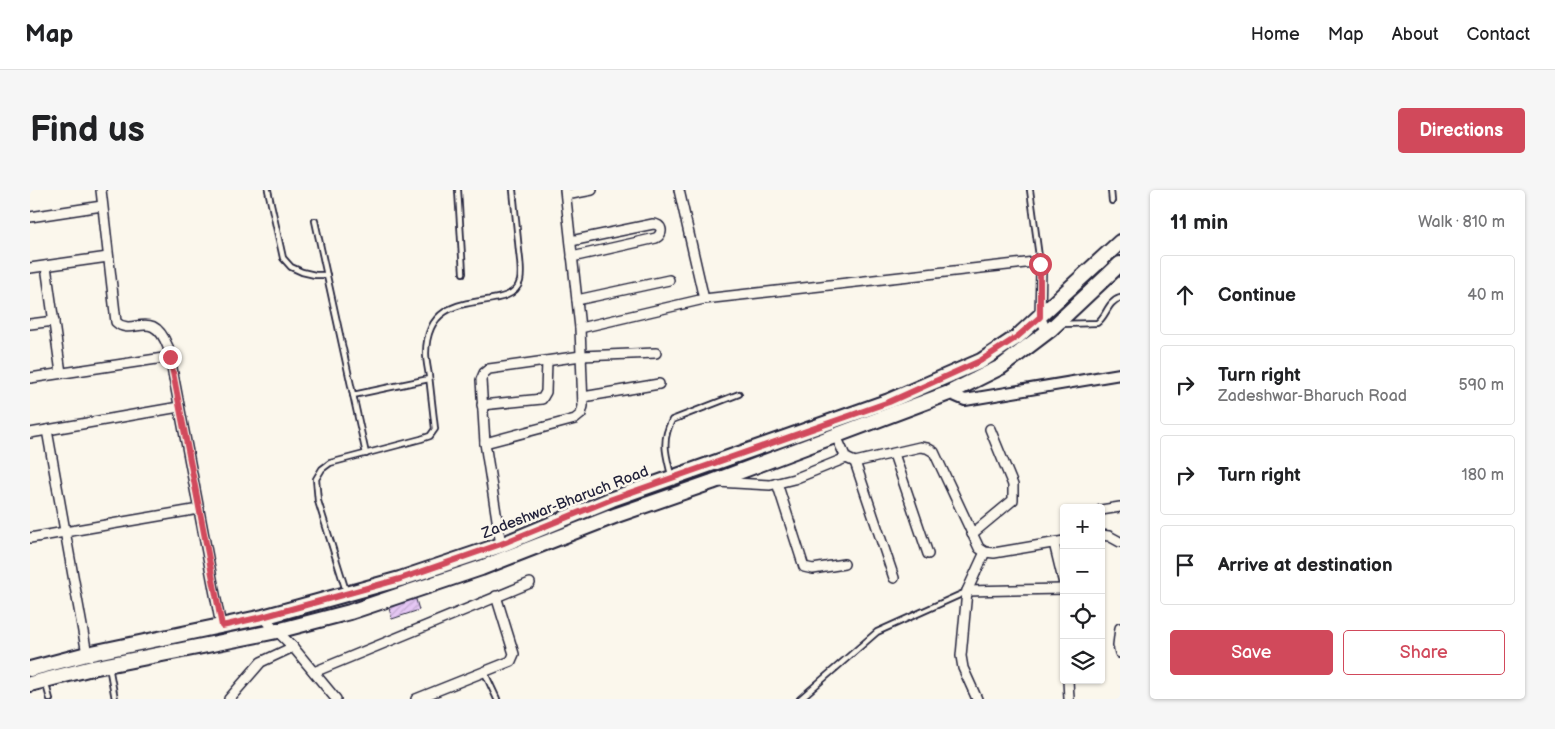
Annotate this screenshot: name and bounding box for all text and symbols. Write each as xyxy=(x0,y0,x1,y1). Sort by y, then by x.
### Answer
text: Map xyxy=(25,20,73,49)
text: Home xyxy=(1251,24,1300,45)
text: Map xyxy=(1328,24,1364,45)
text: About xyxy=(1392,24,1439,45)
text: Contact xyxy=(1467,24,1530,45)
button: Directions xyxy=(1398,108,1525,153)
text: Find us xyxy=(30,109,145,152)
text: 11 min xyxy=(1170,210,1228,235)
text: Walk · 810 m xyxy=(1418,213,1505,232)
route start xyxy=(1029,253,1052,276)
icon: ahead xyxy=(1171,281,1199,309)
text: Continue xyxy=(1218,284,1296,307)
text: 40 m xyxy=(1467,286,1504,305)
route end xyxy=(159,346,182,369)
text: Turn right xyxy=(1218,364,1301,387)
icon: right xyxy=(1171,371,1199,399)
text: 590 m xyxy=(1459,376,1504,395)
text: Zadeshwar-Bharuch Road xyxy=(1218,387,1407,406)
icon: right xyxy=(1171,461,1199,489)
street label: Zadeshwar-Bharuch Road xyxy=(478,462,651,543)
text: Turn right xyxy=(1218,464,1301,487)
text: 180 m xyxy=(1462,466,1504,485)
map controls xyxy=(1060,504,1105,684)
button: + xyxy=(1060,504,1105,549)
button: − xyxy=(1060,549,1105,594)
icon: arrive xyxy=(1171,551,1199,579)
text: Arrive at destination xyxy=(1218,554,1393,577)
button: locate xyxy=(1060,594,1105,639)
button: Save xyxy=(1170,630,1333,675)
button: Share xyxy=(1343,630,1505,675)
button: layers xyxy=(1060,639,1105,684)

